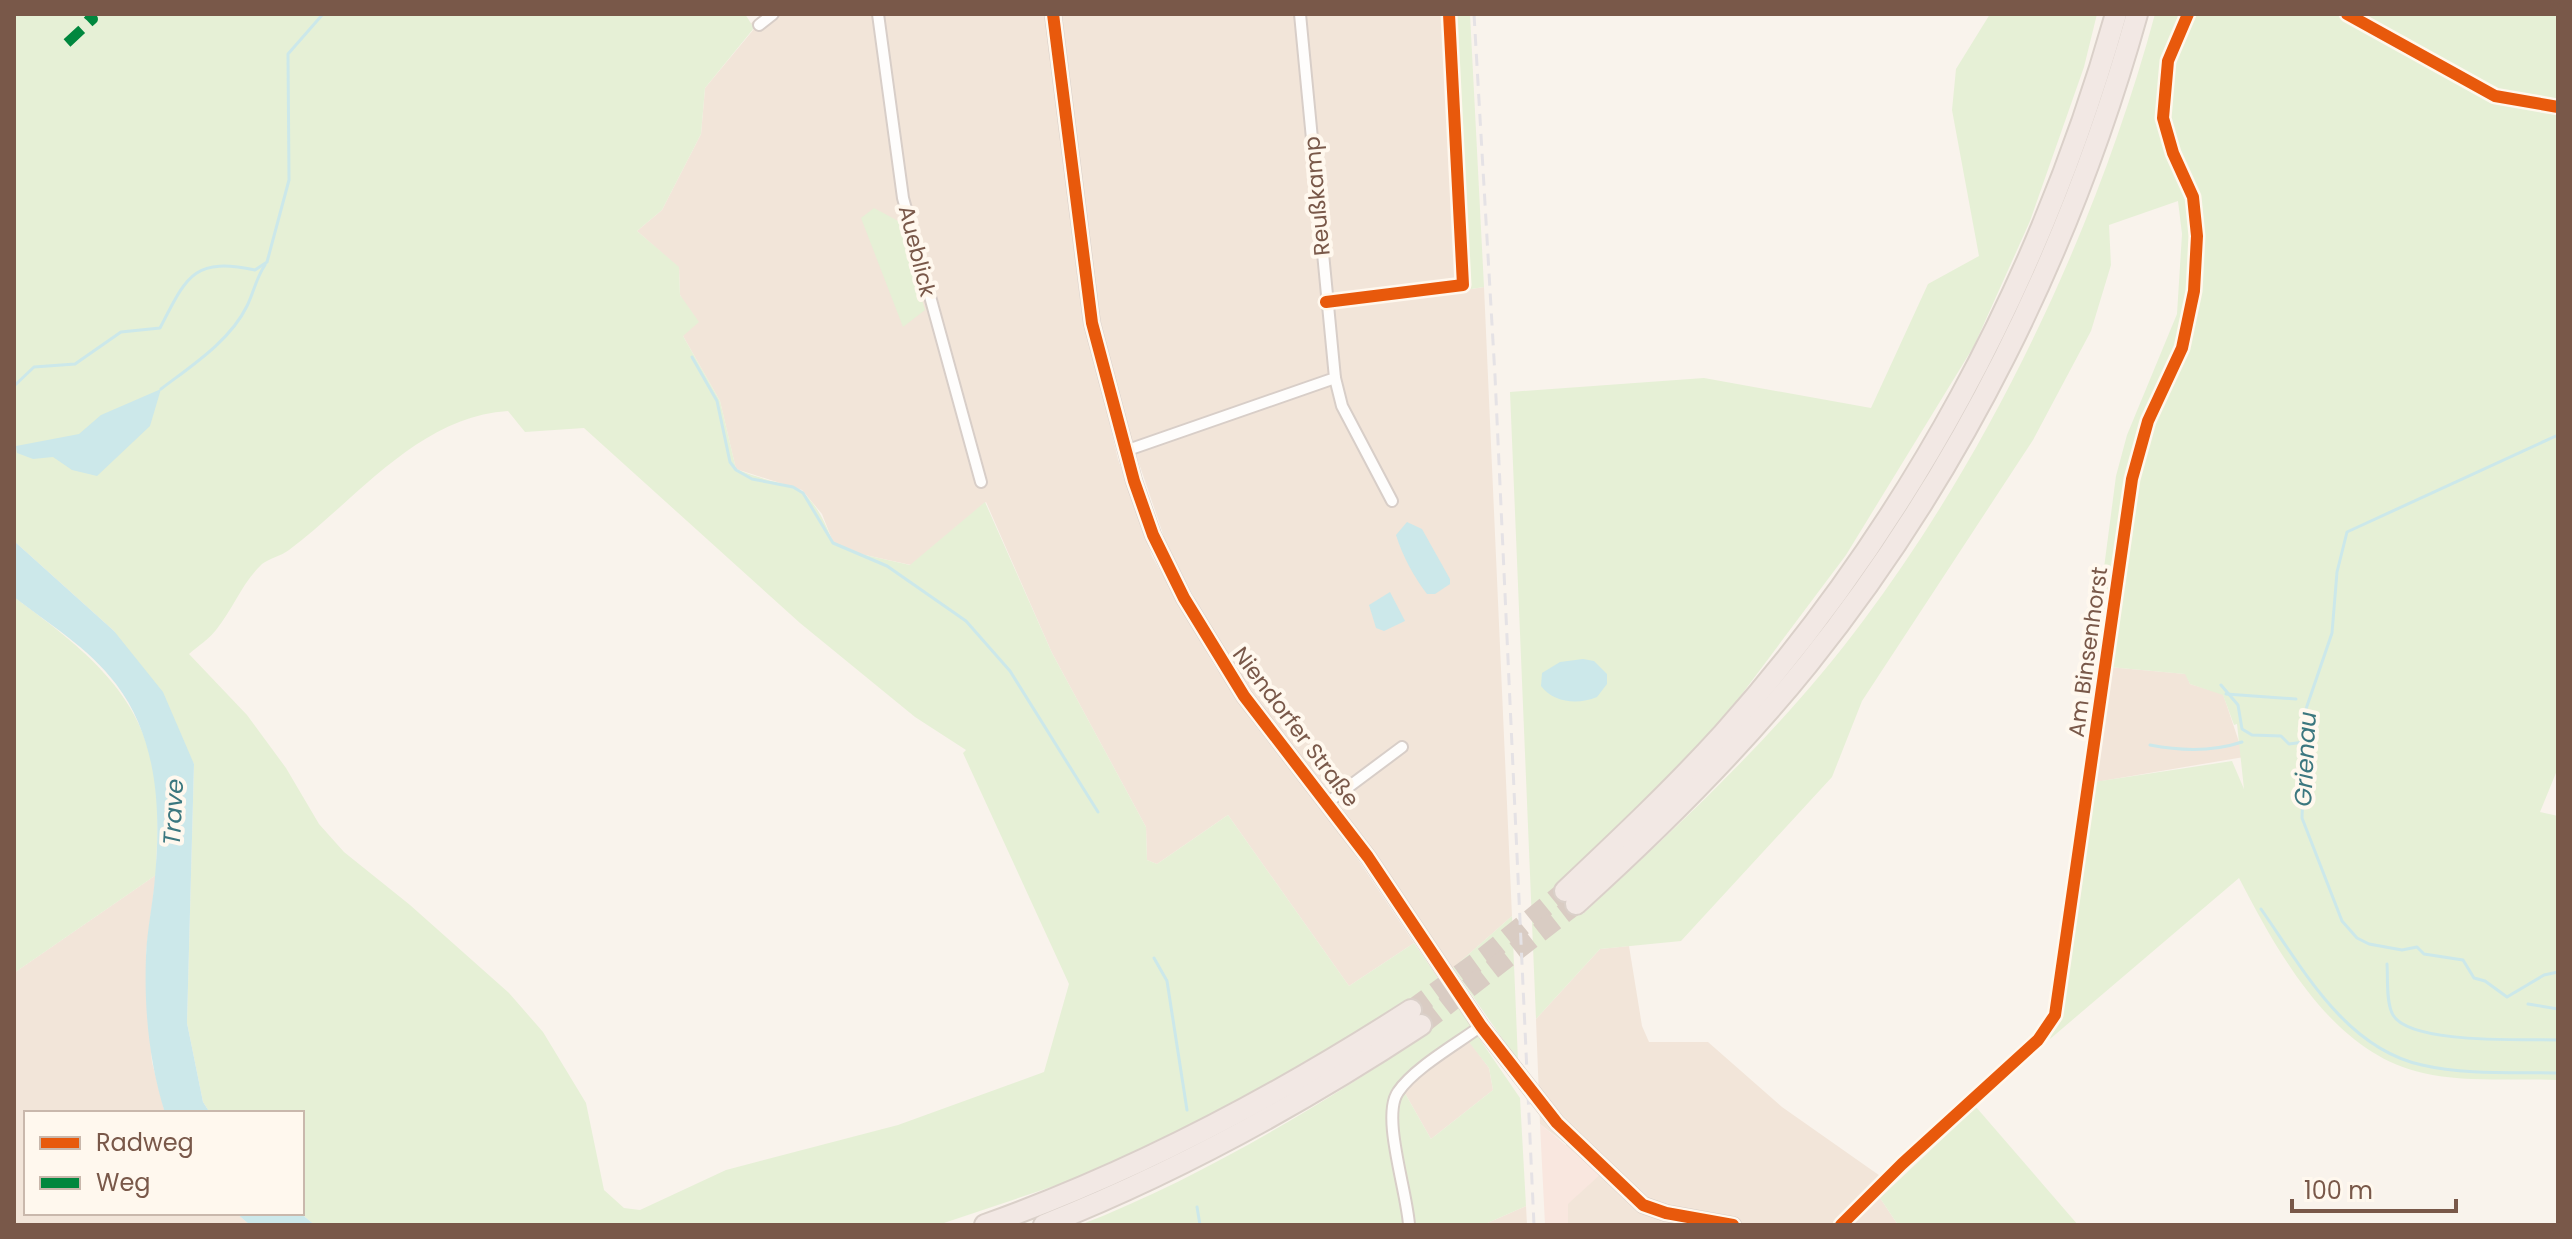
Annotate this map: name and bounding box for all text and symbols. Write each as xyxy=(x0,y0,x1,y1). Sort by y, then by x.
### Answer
street label: Reußkamp xyxy=(1296,135,1338,257)
street label: Aueblick xyxy=(891,202,943,300)
street label: Am Binsenhorst xyxy=(2061,565,2115,739)
street label: Niendorfer Straße xyxy=(1225,640,1367,814)
water label: Grienau xyxy=(2286,711,2324,807)
water label: Trave xyxy=(155,778,191,846)
legend xyxy=(24,1111,304,1215)
text: Radweg xyxy=(96,1126,194,1159)
scale bar xyxy=(2292,1163,2456,1213)
text: Weg xyxy=(96,1166,151,1199)
text: 100 m xyxy=(2304,1174,2373,1207)

